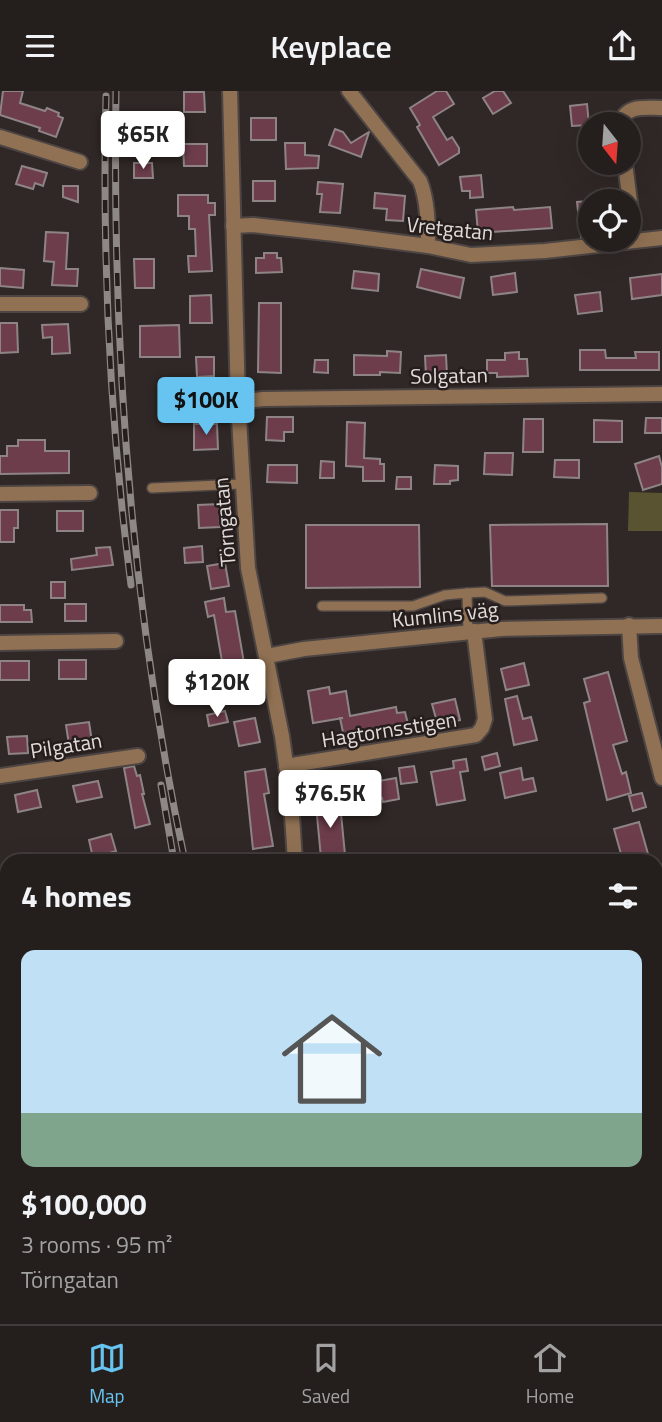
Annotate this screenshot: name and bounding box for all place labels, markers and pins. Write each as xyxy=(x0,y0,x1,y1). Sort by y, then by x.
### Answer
pin: $65K xyxy=(102,111,184,171)
pin: $100K xyxy=(157,377,255,437)
pin: $120K xyxy=(168,659,266,719)
pin: $76.5K xyxy=(273,771,387,830)

